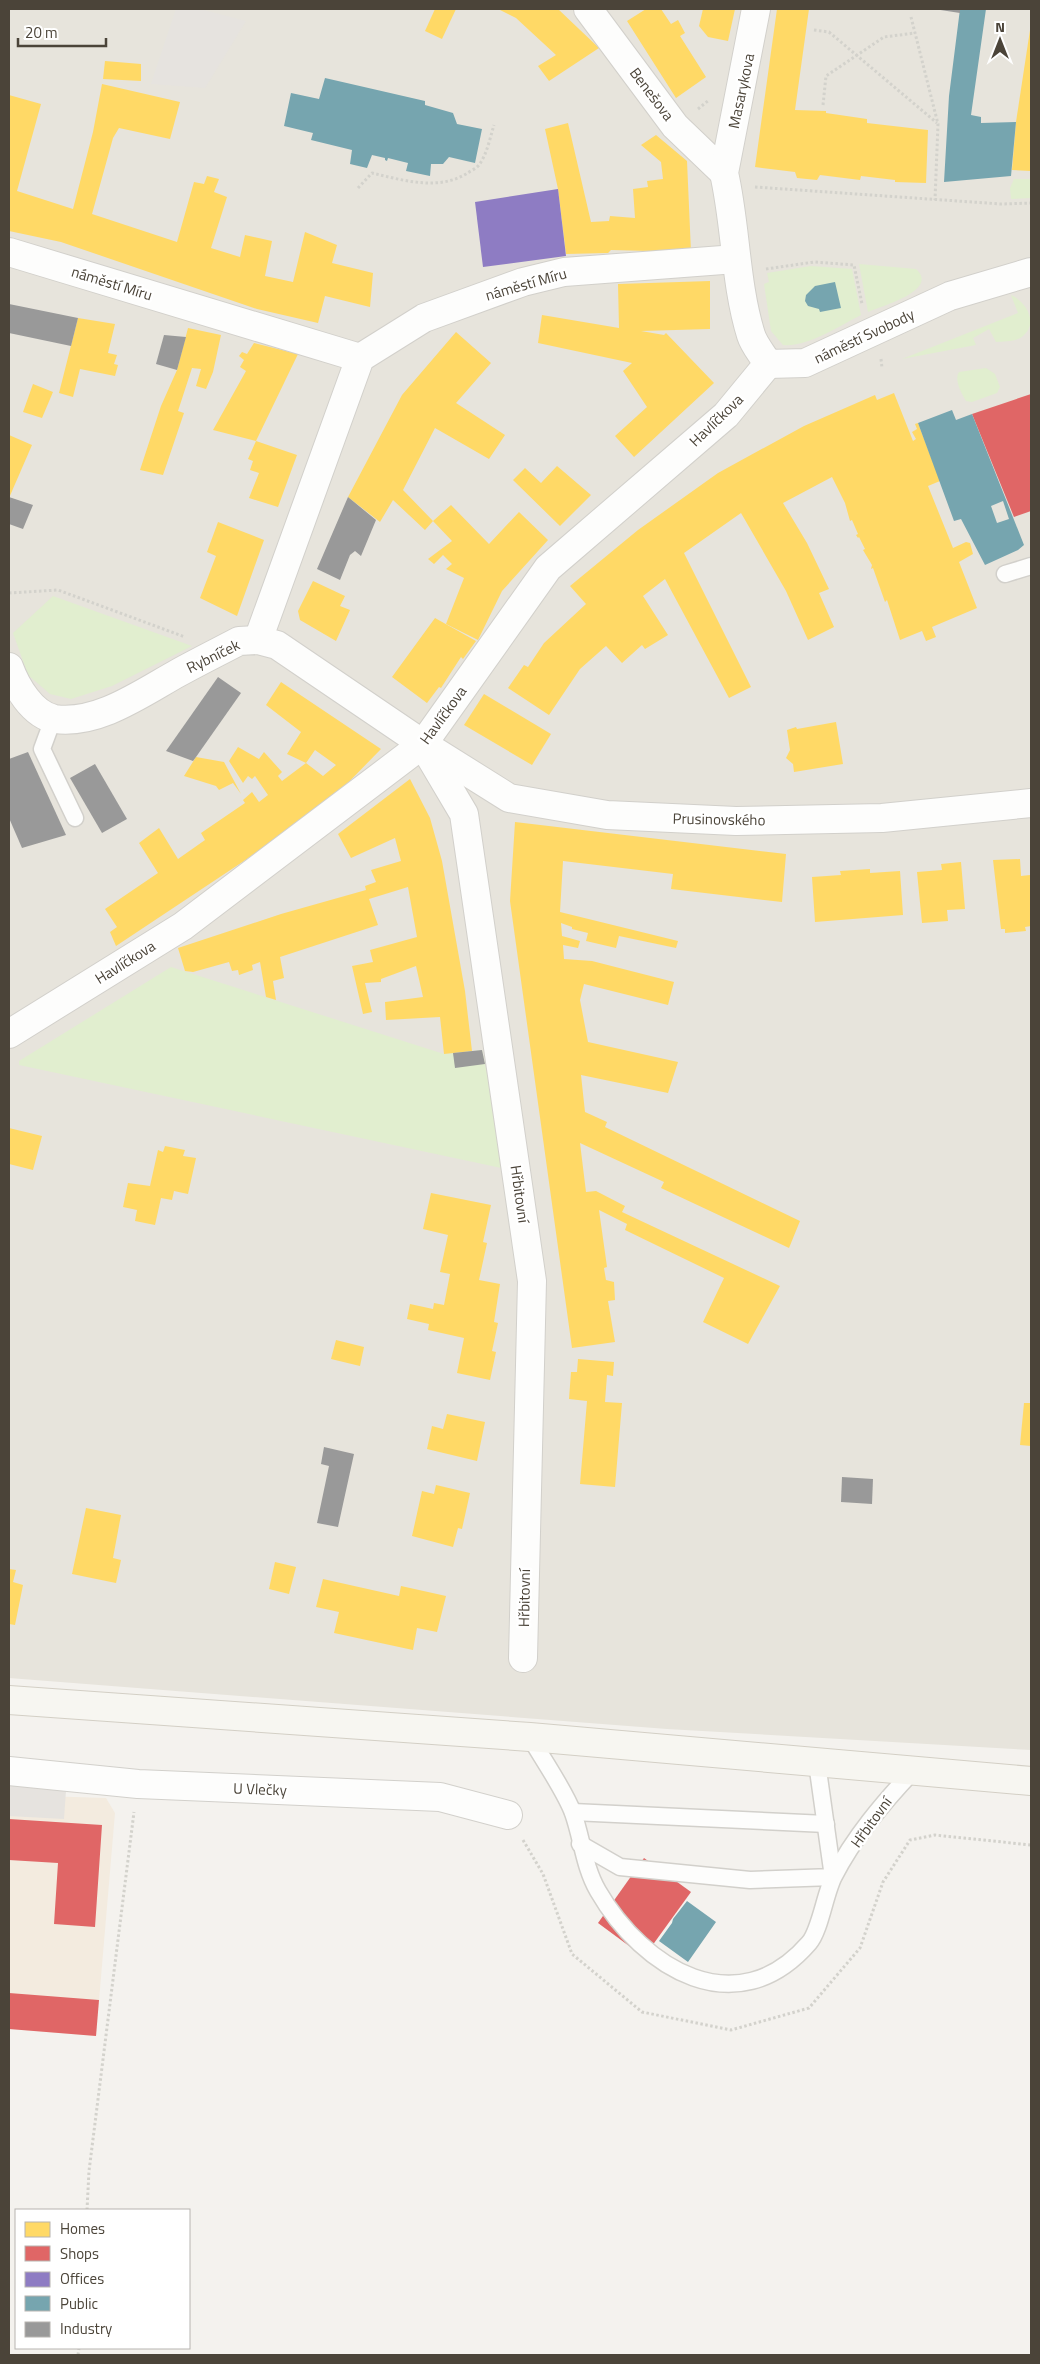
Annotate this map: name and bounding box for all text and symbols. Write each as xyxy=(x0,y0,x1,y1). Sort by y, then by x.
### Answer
scale bar xyxy=(18,15,105,47)
north arrow xyxy=(975,15,1025,65)
text: N xyxy=(995,16,1005,37)
text: 20 m xyxy=(25,21,58,44)
street label: Masarykova xyxy=(722,51,760,131)
street label: Benešova xyxy=(624,62,680,126)
street label: náměstí Míru xyxy=(69,260,155,306)
street label: náměstí Míru xyxy=(483,261,569,307)
street label: náměstí Svobody xyxy=(810,303,918,369)
street label: Havlíčkova xyxy=(684,388,749,452)
street label: Rybníček xyxy=(182,633,244,679)
street label: Havlíčkova xyxy=(414,681,472,749)
street label: Prusinovského xyxy=(672,807,766,831)
street label: Havlíčkova xyxy=(90,934,160,990)
street label: Hřbitovní xyxy=(505,1164,536,1226)
street label: Hřbitovní xyxy=(512,1567,536,1627)
street label: U Vlečky xyxy=(233,1777,287,1801)
street label: Hřbitovní xyxy=(845,1790,898,1852)
legend xyxy=(15,2209,190,2349)
text: Homes xyxy=(60,2217,105,2240)
text: Shops xyxy=(60,2242,99,2265)
text: Offices xyxy=(60,2267,104,2290)
text: Public xyxy=(60,2292,98,2315)
text: Industry xyxy=(60,2317,112,2340)

